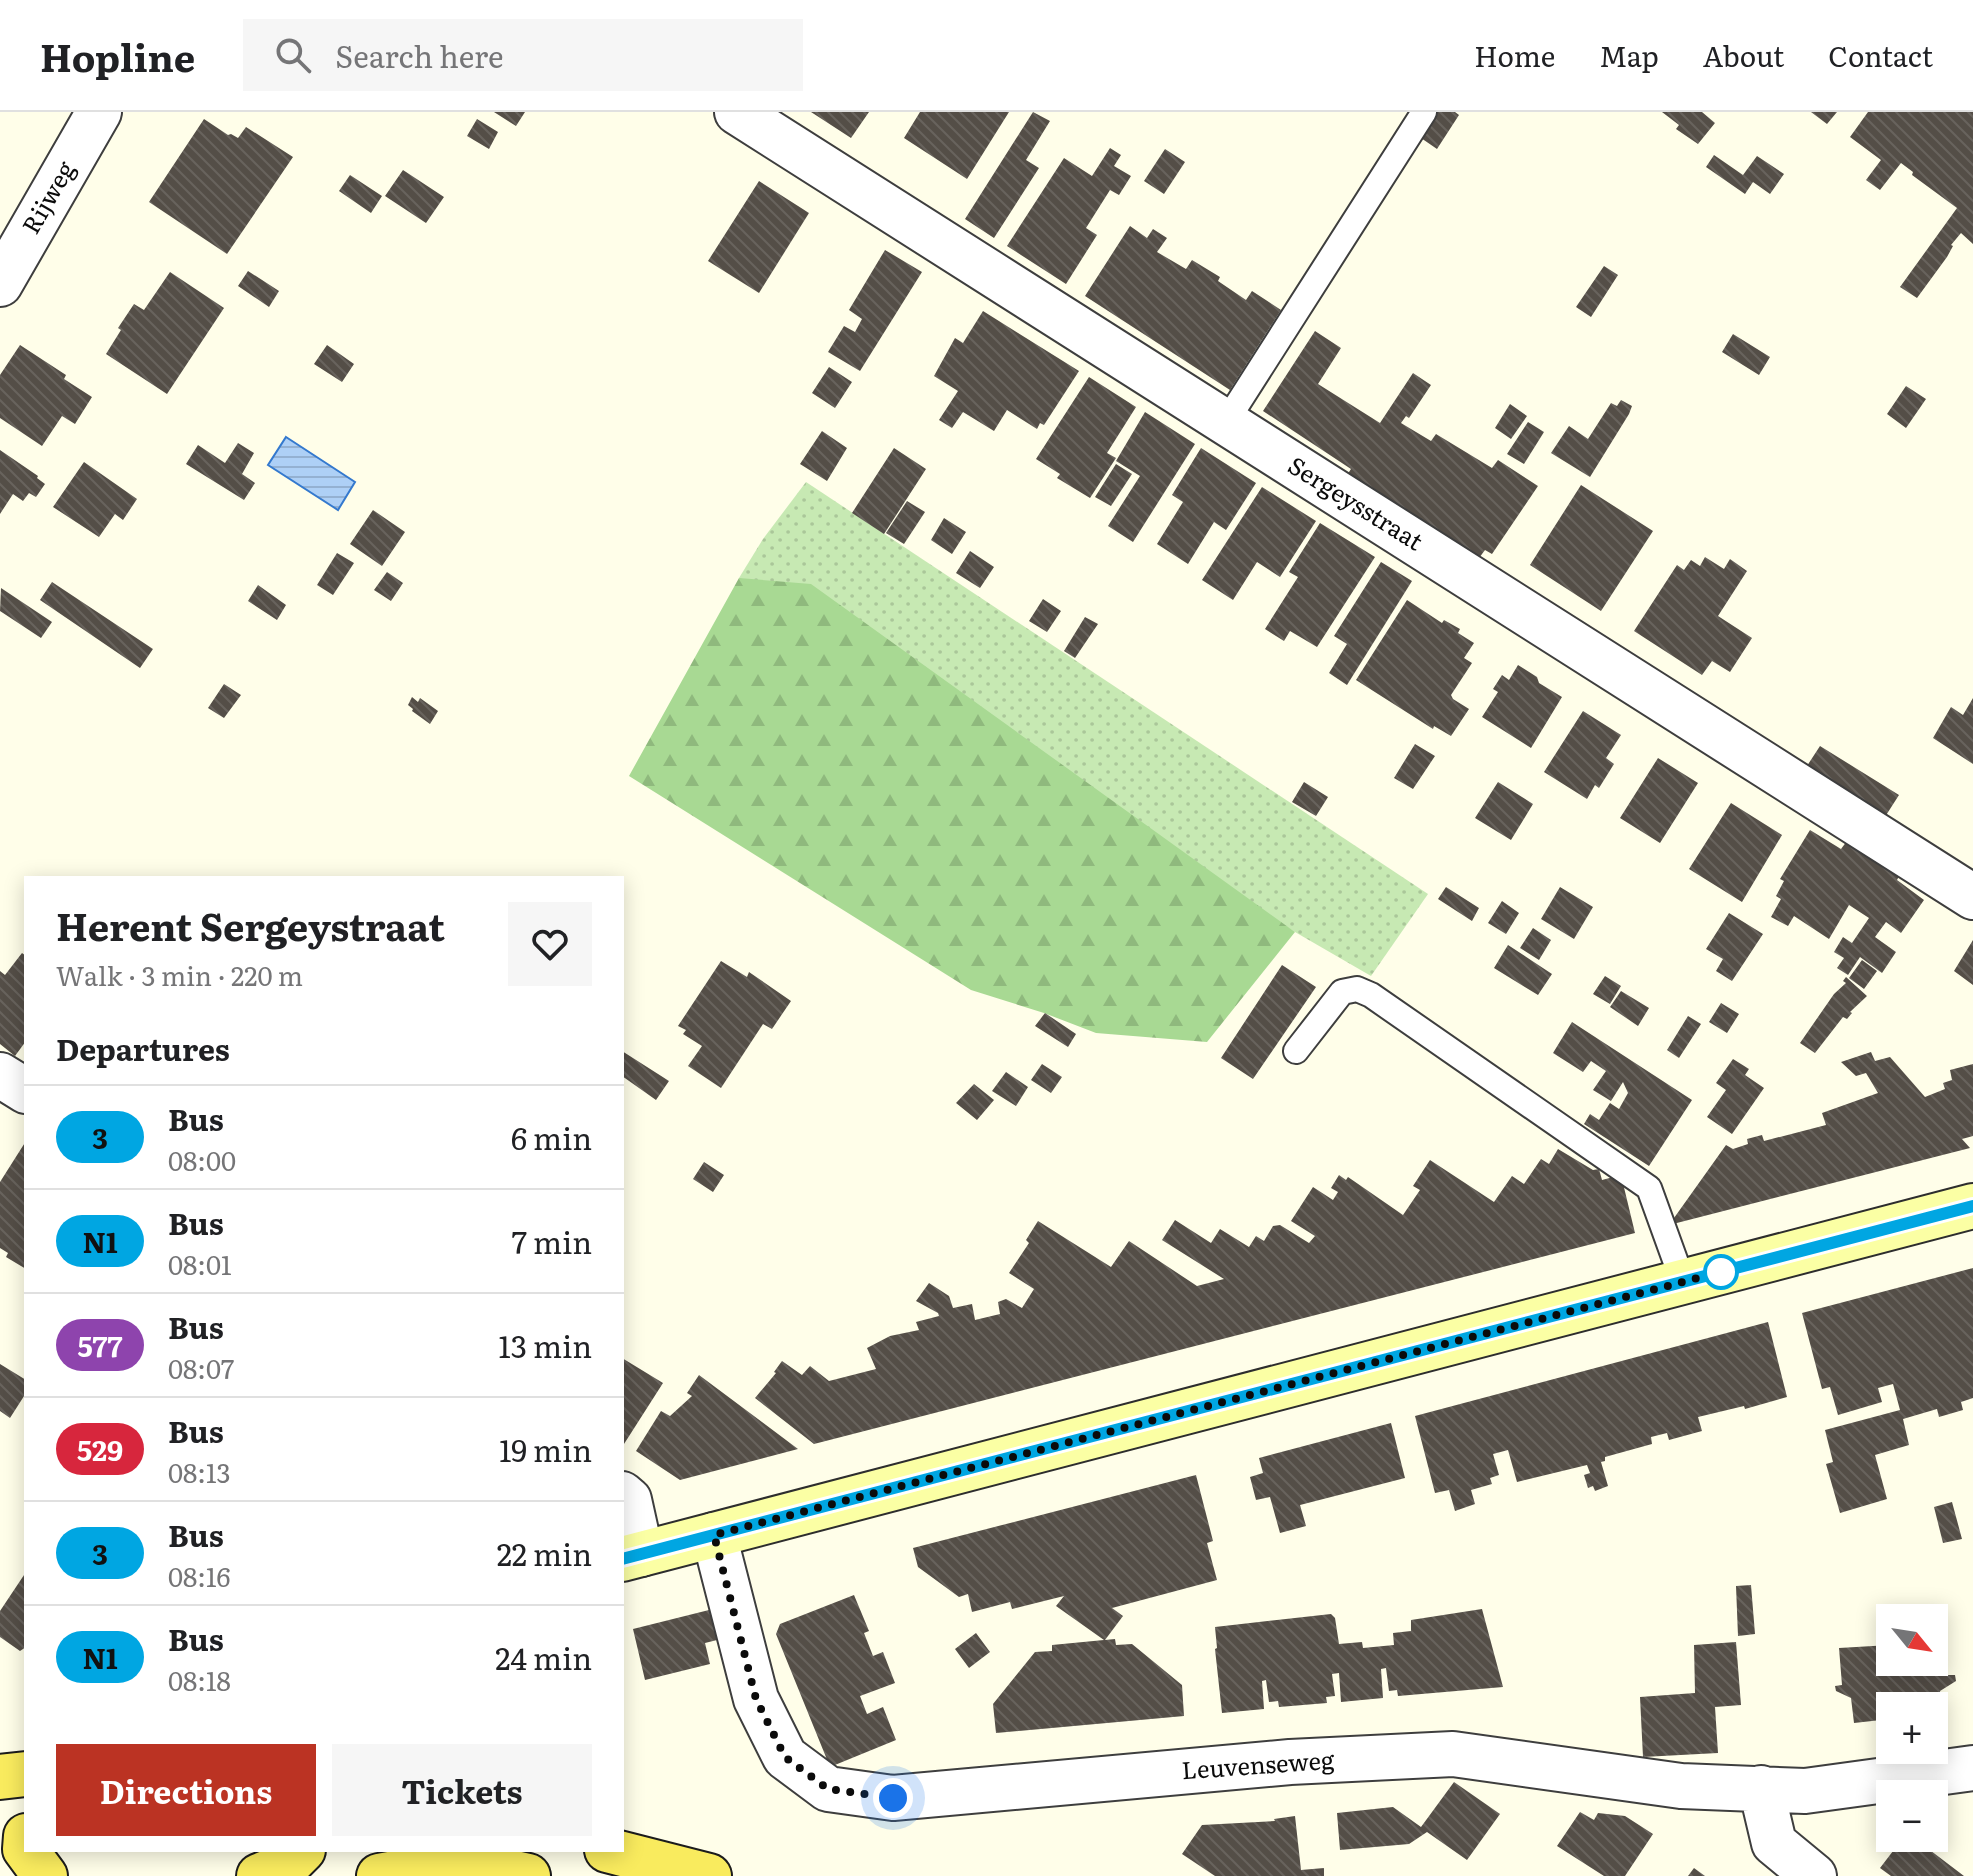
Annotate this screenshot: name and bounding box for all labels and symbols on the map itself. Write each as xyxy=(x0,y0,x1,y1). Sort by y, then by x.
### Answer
street label: Rijweg xyxy=(12,153,82,240)
street label: Sergeysstraat xyxy=(1282,447,1431,557)
unlabelled marker xyxy=(1704,1255,1738,1289)
north arrow xyxy=(1876,1604,1948,1676)
street label: Leuvenseweg xyxy=(1180,1741,1336,1786)
your location xyxy=(873,1778,913,1818)

